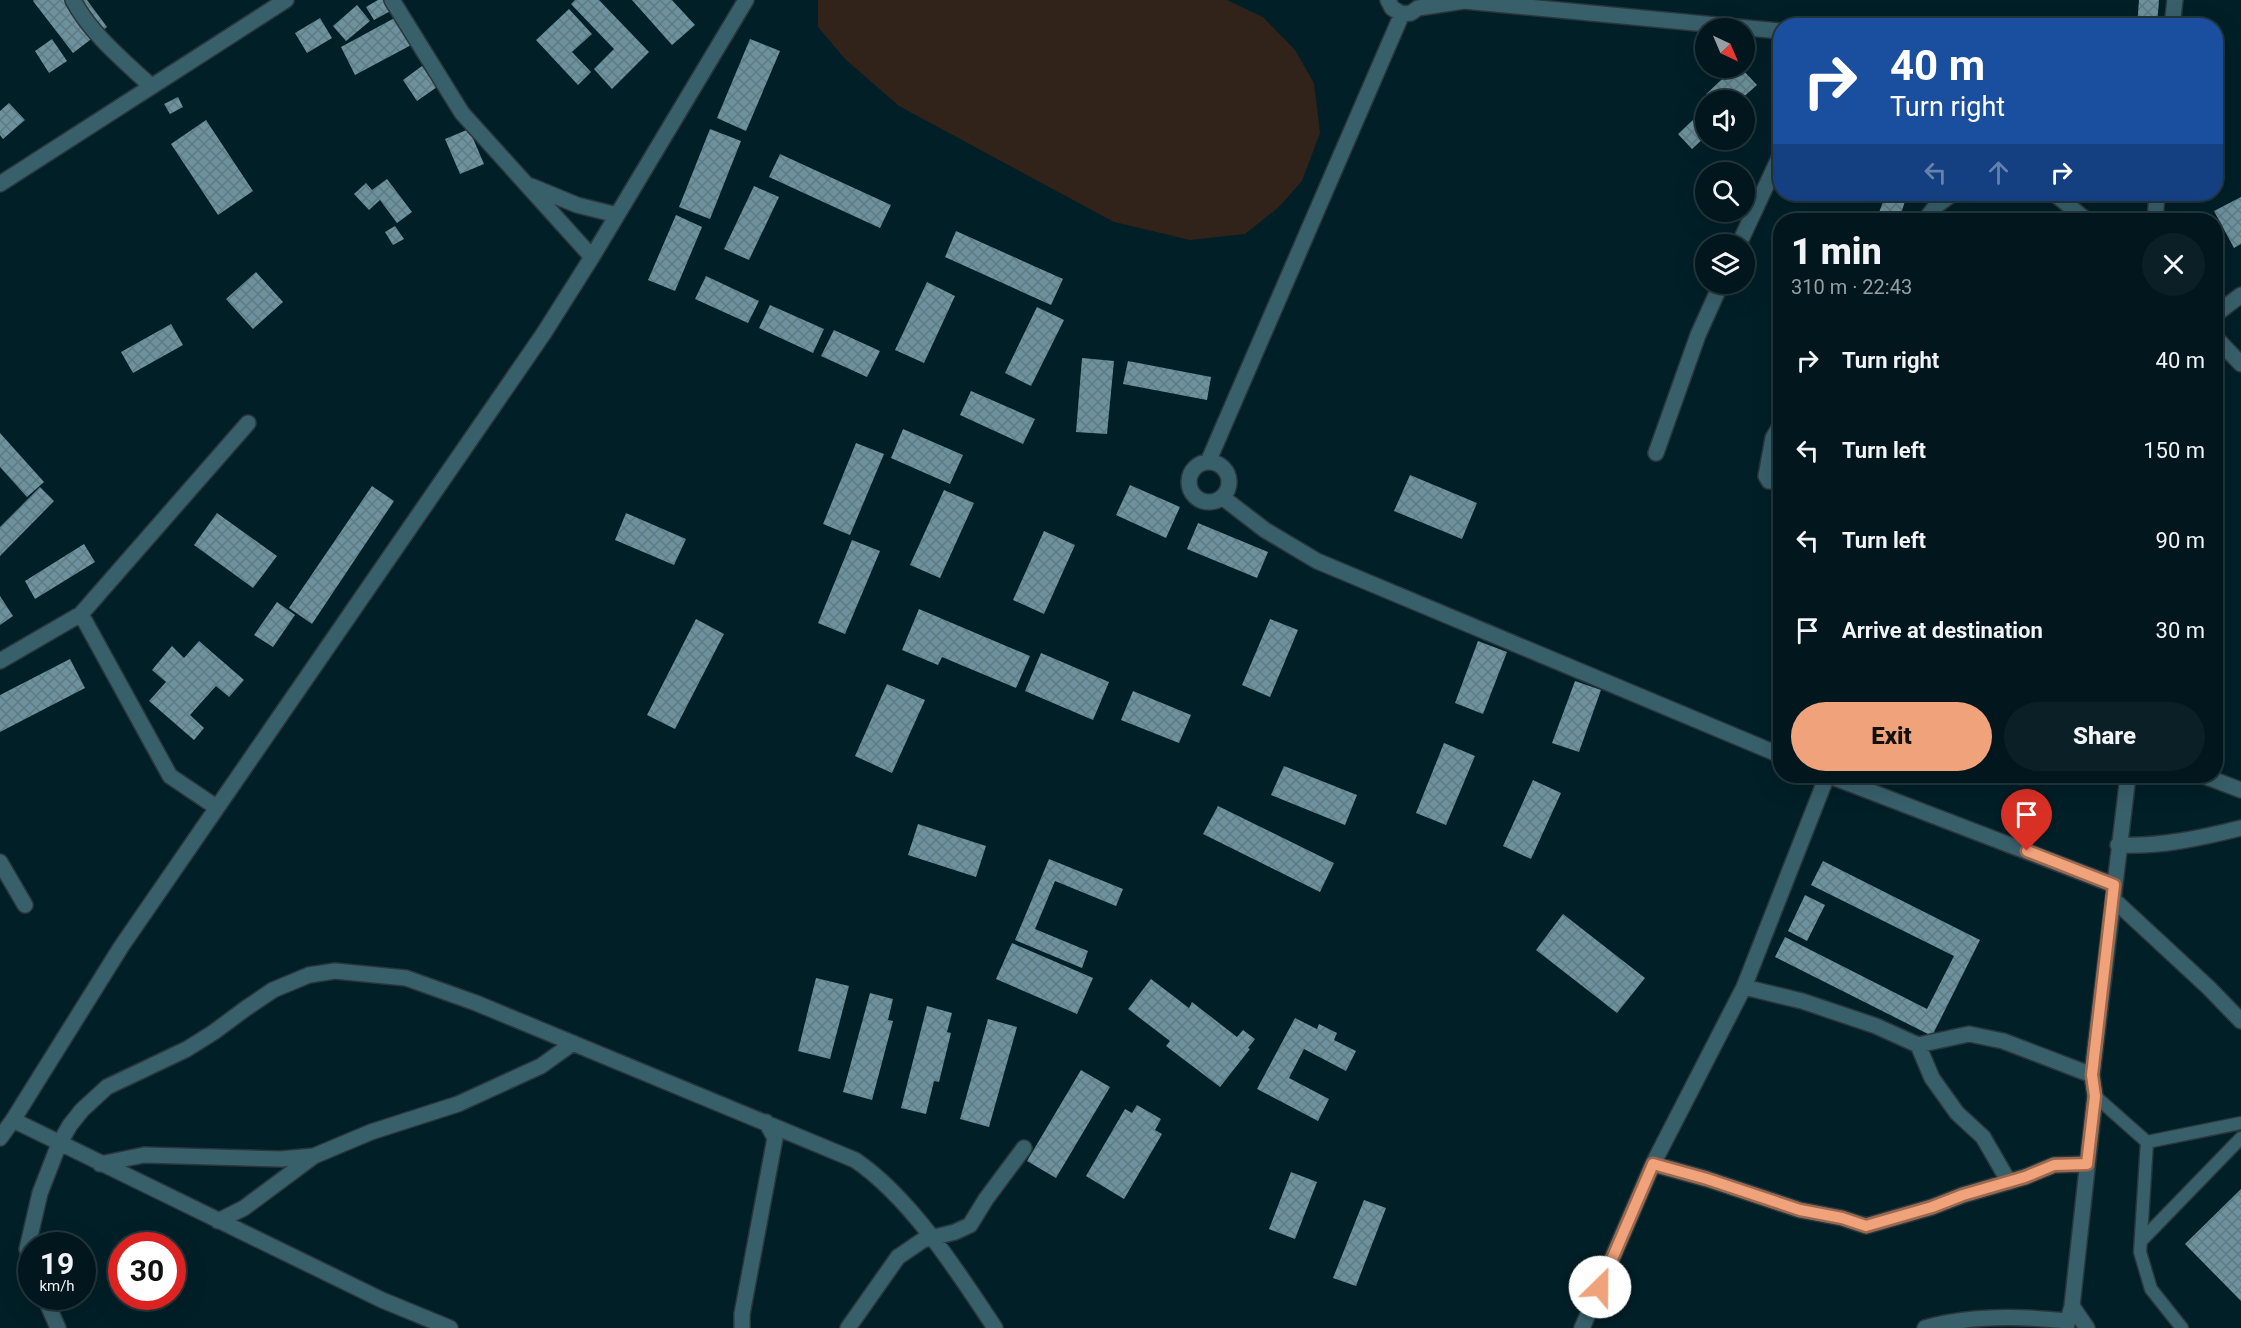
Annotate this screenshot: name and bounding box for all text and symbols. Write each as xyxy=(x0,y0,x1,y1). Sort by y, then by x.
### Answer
north arrow xyxy=(1695,18,1755,78)
map controls xyxy=(1695,18,1755,294)
text: 40 m xyxy=(1890,41,1985,90)
icon: right xyxy=(1791,42,1869,120)
button: sound xyxy=(1695,90,1755,150)
text: Turn right xyxy=(1890,91,2005,123)
icon: left xyxy=(1919,156,1952,189)
icon: ahead xyxy=(1982,156,2015,189)
icon: right xyxy=(2045,156,2078,189)
button: search xyxy=(1695,162,1755,222)
text: 1 min xyxy=(1791,231,1882,273)
button: close xyxy=(2142,233,2205,296)
button: layers xyxy=(1695,234,1755,294)
text: 310 m · 22:43 xyxy=(1791,275,1912,299)
icon: right xyxy=(1791,344,1824,377)
text: Turn right xyxy=(1842,348,1939,373)
text: 40 m xyxy=(2156,348,2205,373)
icon: left xyxy=(1791,434,1824,467)
text: Turn left xyxy=(1842,438,1926,463)
text: 150 m xyxy=(2143,438,2205,463)
icon: left xyxy=(1791,524,1824,557)
text: Turn left xyxy=(1842,528,1926,553)
text: 90 m xyxy=(2156,528,2205,553)
icon: arrive xyxy=(1791,614,1824,647)
text: Arrive at destination xyxy=(1842,618,2043,643)
text: 30 m xyxy=(2156,618,2205,643)
button: Exit xyxy=(1791,702,1992,771)
button: Share xyxy=(2004,702,2205,771)
pin xyxy=(2001,789,2052,851)
icon: arrive xyxy=(2010,798,2043,831)
speed limit sign: 30 xyxy=(108,1232,186,1310)
text: 19 xyxy=(40,1246,74,1281)
position arrow xyxy=(1568,1255,1632,1319)
text: km/h xyxy=(39,1277,75,1295)

